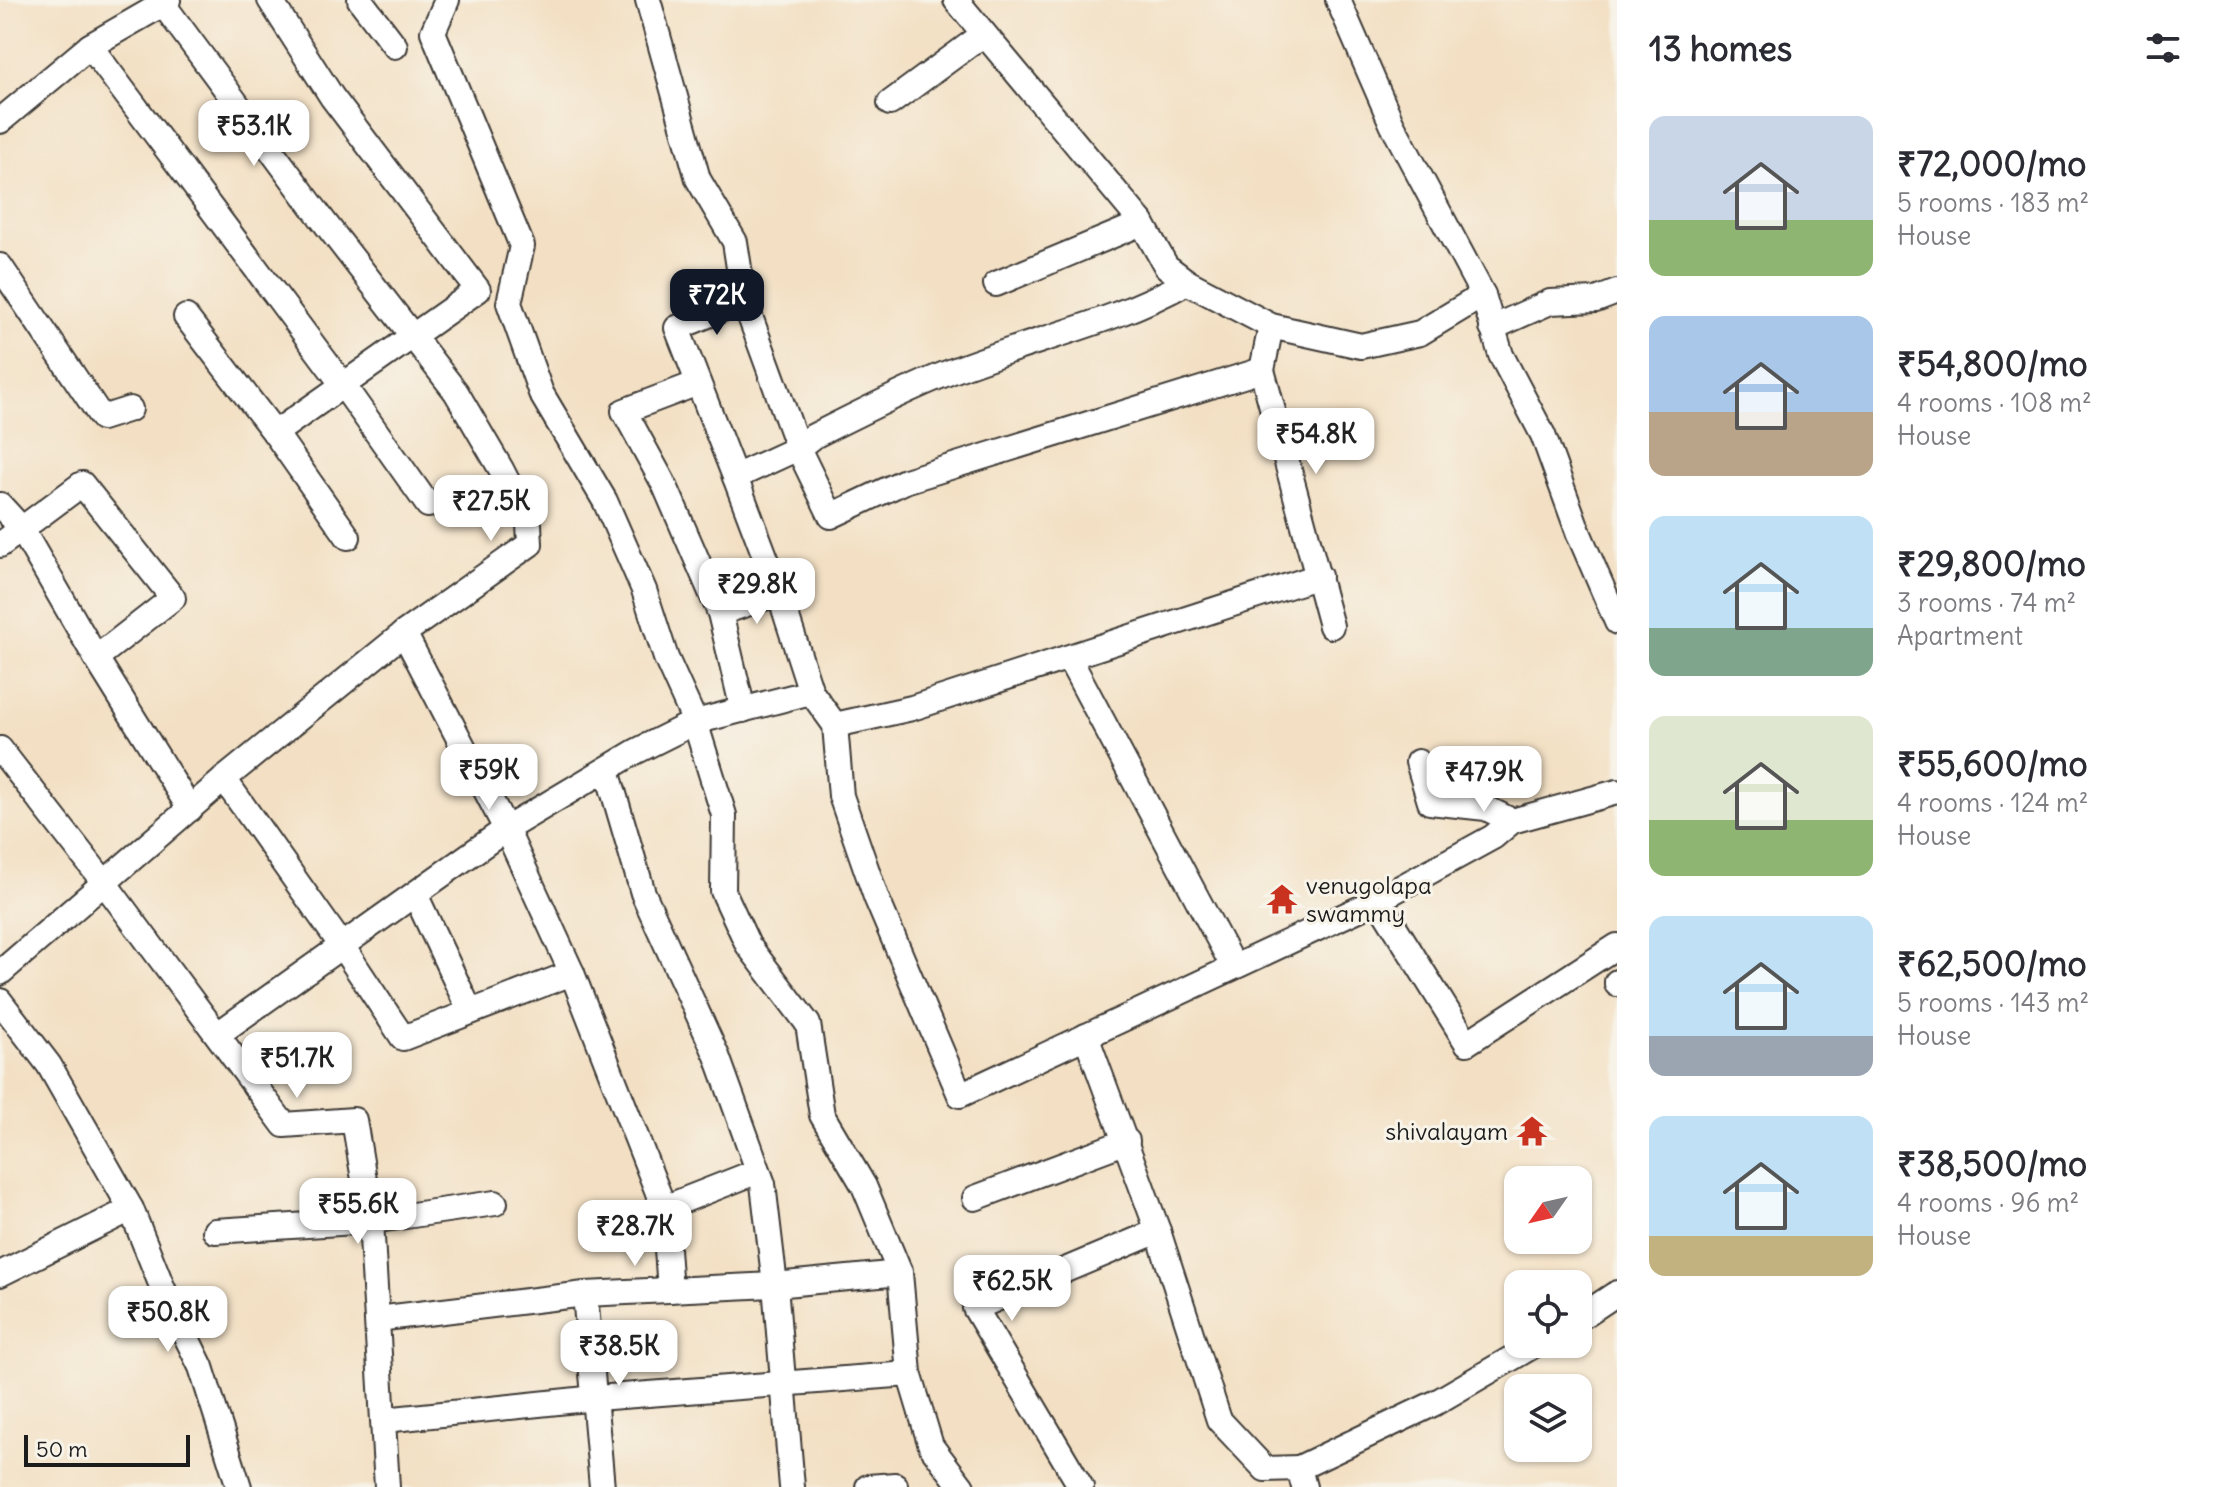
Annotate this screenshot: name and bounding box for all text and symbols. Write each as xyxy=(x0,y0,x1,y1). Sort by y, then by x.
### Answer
icon: filters xyxy=(2141,26,2185,70)
text: 13 homes xyxy=(1649,27,1792,70)
pin: ₹53.1K xyxy=(189,100,319,168)
text: ₹53.1K xyxy=(216,109,292,142)
text: ₹72,000/mo xyxy=(1897,142,2086,185)
icon: home xyxy=(1713,148,1809,244)
text: 5 rooms · 183 m² xyxy=(1897,186,2089,219)
text: House xyxy=(1897,219,1971,252)
pin: ₹72K xyxy=(670,269,764,337)
text: ₹72K xyxy=(688,278,746,311)
text: ₹54,800/mo xyxy=(1897,342,2088,385)
icon: home xyxy=(1713,348,1809,444)
text: 4 rooms · 108 m² xyxy=(1897,386,2092,419)
pin: ₹54.8K xyxy=(1251,408,1381,476)
text: ₹54.8K xyxy=(1275,417,1357,450)
text: House xyxy=(1897,419,1971,452)
pin: ₹27.5K xyxy=(426,475,556,543)
text: ₹27.5K xyxy=(452,484,530,517)
text: ₹29,800/mo xyxy=(1897,542,2086,585)
icon: home xyxy=(1713,548,1809,644)
pin: ₹29.8K xyxy=(692,558,822,626)
text: ₹29.8K xyxy=(717,567,797,600)
text: 3 rooms · 74 m² xyxy=(1897,586,2076,619)
text: Apartment xyxy=(1897,619,2023,652)
text: ₹55,600/mo xyxy=(1897,742,2088,785)
pin: ₹59K xyxy=(442,744,536,812)
pin: ₹47.9K xyxy=(1419,746,1549,814)
icon: home xyxy=(1713,748,1809,844)
text: ₹59K xyxy=(459,753,519,786)
text: ₹47.9K xyxy=(1445,755,1523,788)
text: 4 rooms · 124 m² xyxy=(1897,786,2089,819)
text: House xyxy=(1897,819,1971,852)
place label: venugolapa swammy xyxy=(1306,870,1432,928)
temple icon: venugolapa swammy xyxy=(1265,882,1299,916)
text: ₹62,500/mo xyxy=(1897,942,2087,985)
icon: home xyxy=(1713,948,1809,1044)
text: 5 rooms · 143 m² xyxy=(1897,986,2089,1019)
text: House xyxy=(1897,1019,1971,1052)
pin: ₹51.7K xyxy=(232,1032,362,1100)
text: ₹51.7K xyxy=(260,1041,334,1074)
temple icon: shivalayam xyxy=(1515,1114,1549,1148)
place label: shivalayam xyxy=(1385,1116,1508,1146)
text: ₹38,500/mo xyxy=(1897,1142,2087,1185)
icon: home xyxy=(1713,1148,1809,1244)
north arrow xyxy=(1504,1166,1592,1254)
map controls xyxy=(1504,1166,1592,1462)
pin: ₹55.6K xyxy=(293,1178,423,1246)
text: 4 rooms · 96 m² xyxy=(1897,1186,2079,1219)
text: ₹55.6K xyxy=(317,1187,399,1220)
pin: ₹28.7K xyxy=(570,1200,700,1268)
text: ₹28.7K xyxy=(596,1209,674,1242)
text: House xyxy=(1897,1219,1971,1252)
pin: ₹62.5K xyxy=(947,1255,1077,1323)
text: ₹62.5K xyxy=(972,1264,1052,1297)
button: locate xyxy=(1504,1270,1592,1358)
pin: ₹50.8K xyxy=(103,1286,233,1354)
text: ₹50.8K xyxy=(126,1295,210,1328)
pin: ₹38.5K xyxy=(554,1320,684,1388)
text: ₹38.5K xyxy=(578,1329,660,1362)
button: layers xyxy=(1504,1374,1592,1462)
scale bar xyxy=(24,1431,190,1467)
text: 50 m xyxy=(36,1435,88,1463)

